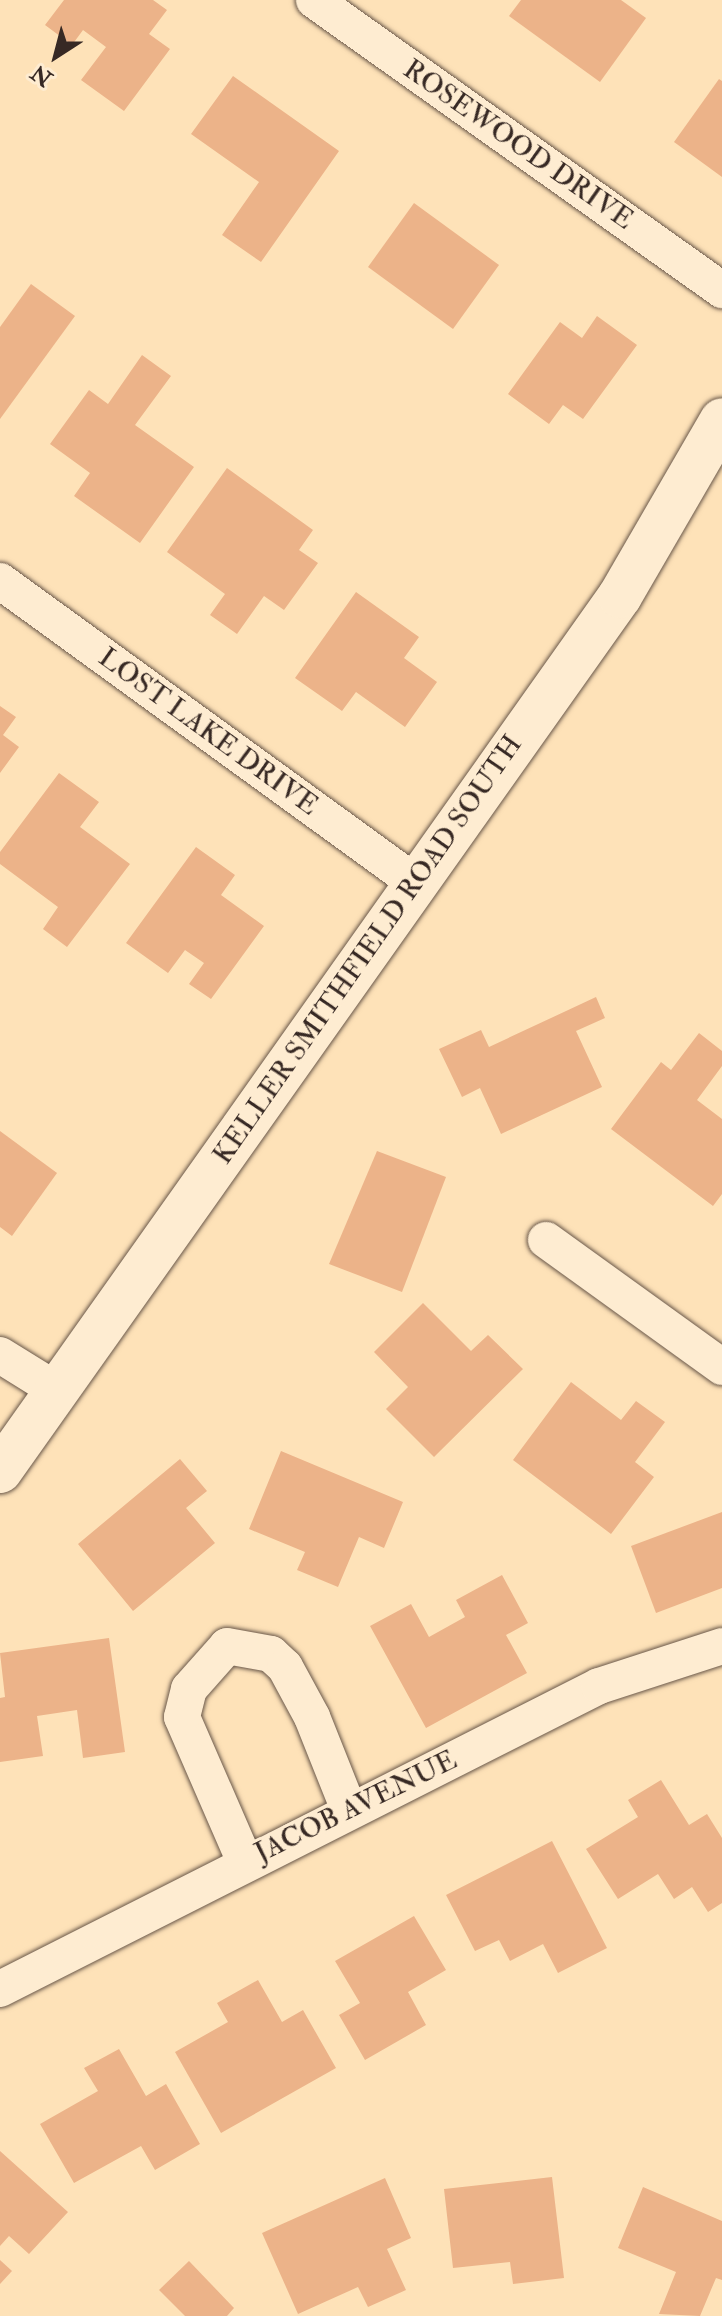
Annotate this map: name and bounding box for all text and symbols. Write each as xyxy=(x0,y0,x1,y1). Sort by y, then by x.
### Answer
north arrow xyxy=(16,16,96,96)
street label: ROSEWOOD DRIVE xyxy=(396,53,640,237)
text: N xyxy=(26,58,58,93)
street label: LOST LAKE DRIVE xyxy=(92,641,324,823)
street label: KELLER SMITHFIELD ROAD SOUTH xyxy=(206,729,530,1171)
street label: JACOB AVENUE xyxy=(249,1744,463,1870)

